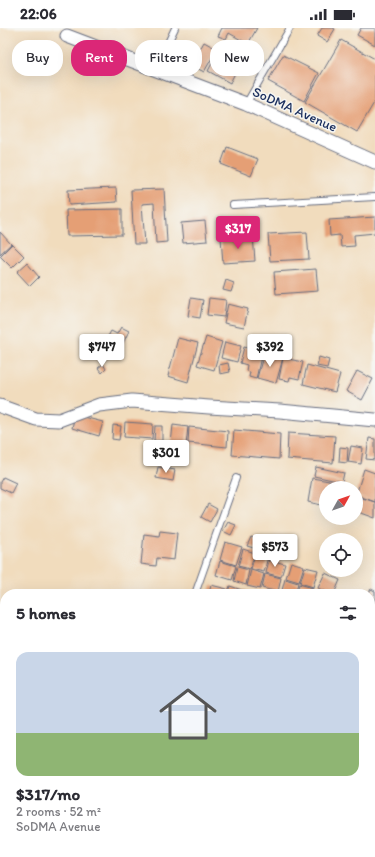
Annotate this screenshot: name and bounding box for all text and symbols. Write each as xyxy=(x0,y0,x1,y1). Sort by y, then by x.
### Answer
text: 22:06 xyxy=(20,5,57,23)
chip: Buy xyxy=(12,40,63,76)
chip: Rent xyxy=(71,40,127,76)
chip: Filters xyxy=(135,40,202,76)
chip: New xyxy=(210,40,264,76)
street label: SoDMA Avenue xyxy=(250,83,340,136)
pin: $317 xyxy=(214,216,262,250)
text: $317 xyxy=(225,221,251,236)
pin: $747 xyxy=(78,334,126,368)
pin: $392 xyxy=(246,334,294,368)
text: $747 xyxy=(88,339,116,354)
text: $392 xyxy=(256,339,284,354)
pin: $301 xyxy=(142,440,190,474)
text: $301 xyxy=(152,445,180,460)
north arrow xyxy=(319,481,363,525)
map controls xyxy=(319,481,363,577)
button: locate xyxy=(319,533,363,577)
pin: $573 xyxy=(251,534,299,568)
text: $573 xyxy=(262,539,288,554)
icon: filters xyxy=(337,602,359,624)
text: 5 homes xyxy=(16,603,76,623)
icon: home xyxy=(152,678,224,750)
text: $317/mo xyxy=(16,784,80,804)
text: 2 rooms · 52 m² xyxy=(16,804,101,819)
text: SoDMA Avenue xyxy=(16,819,100,834)

